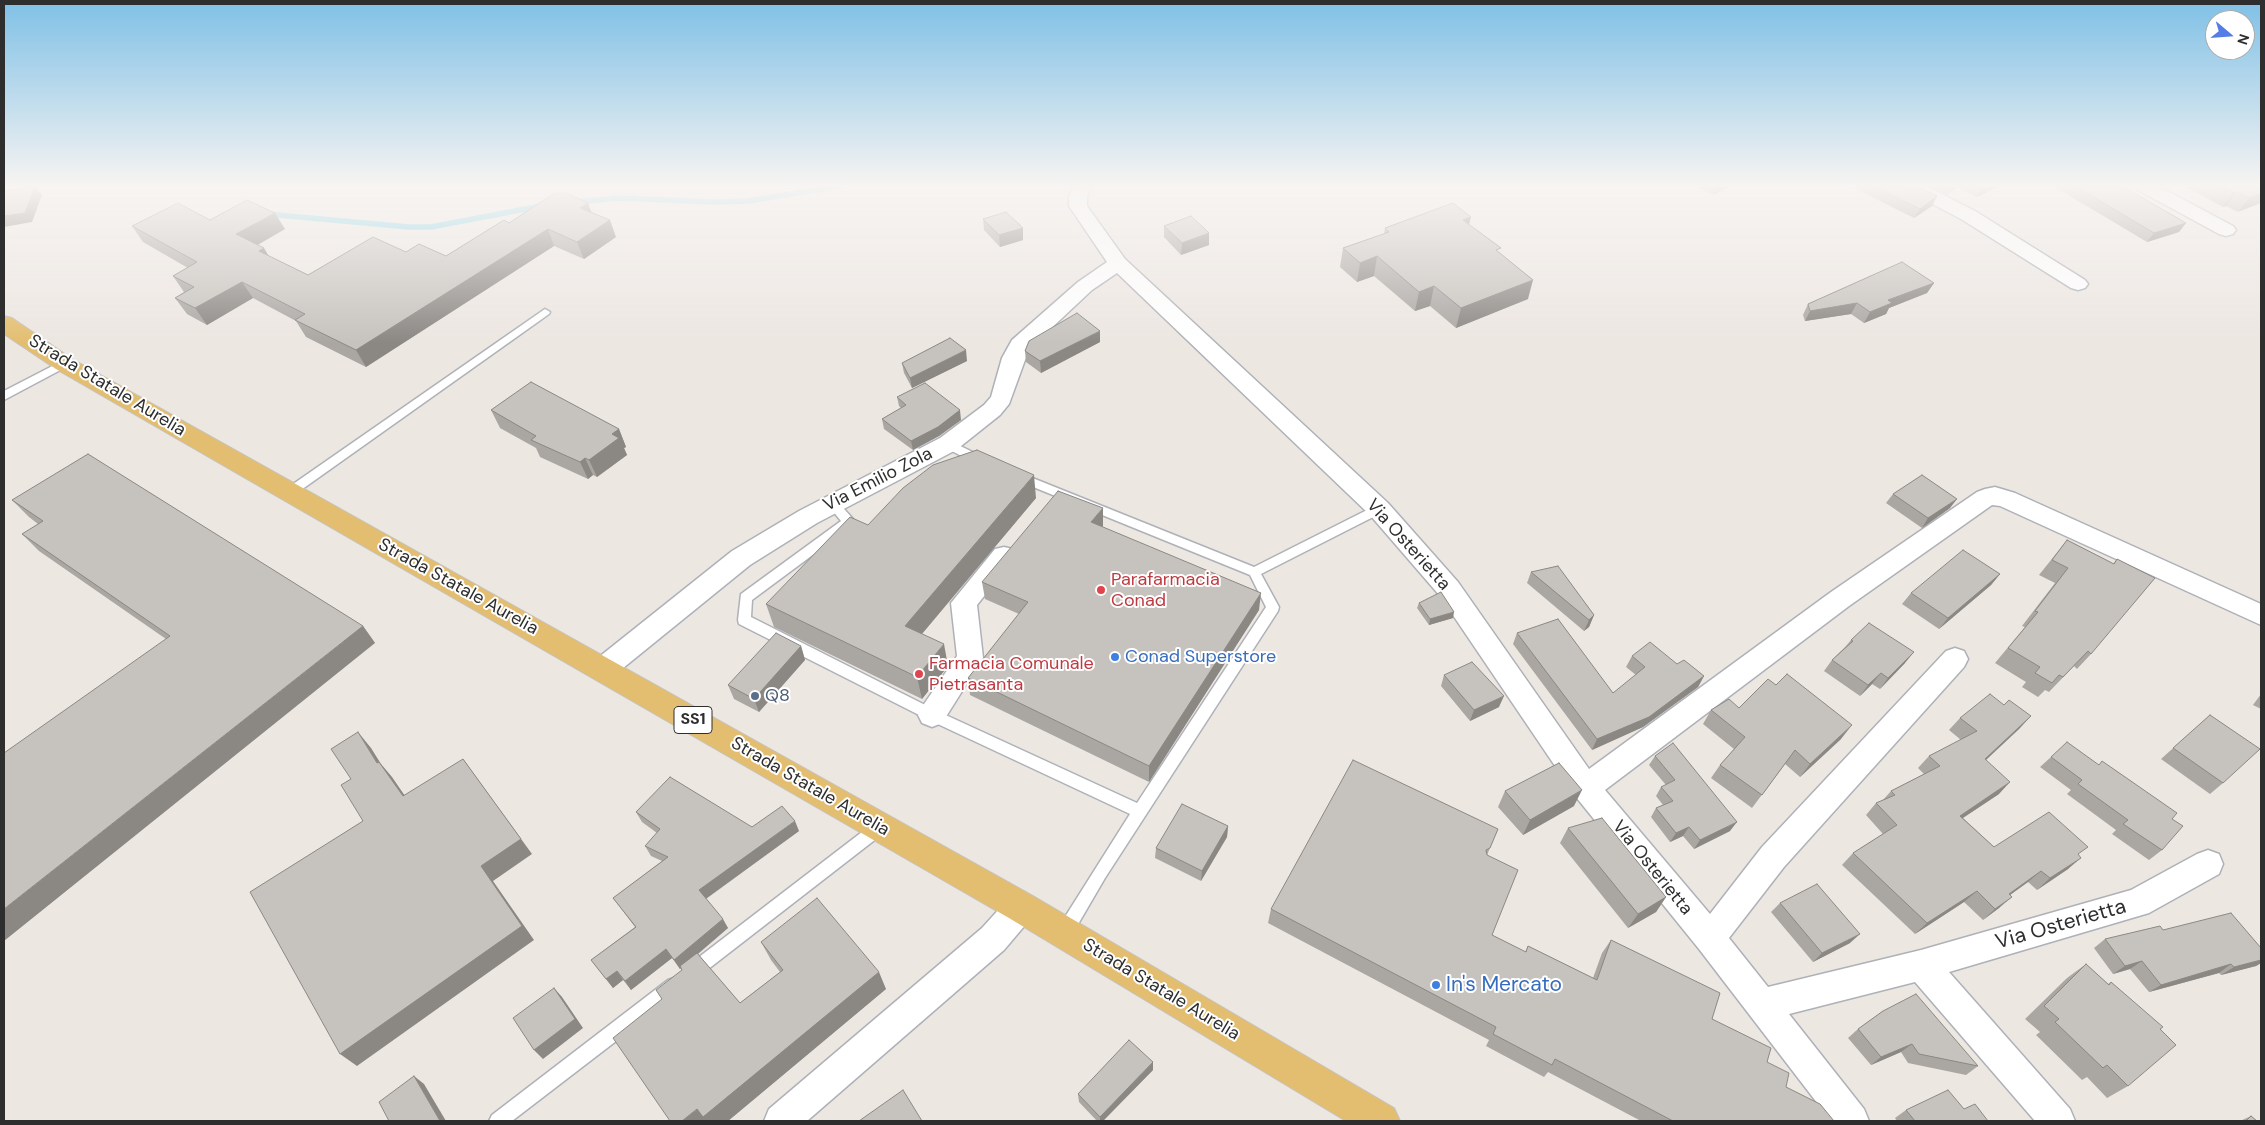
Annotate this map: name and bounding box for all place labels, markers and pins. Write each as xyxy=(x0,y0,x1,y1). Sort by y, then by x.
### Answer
place label: Parafarmacia Conad xyxy=(1111,569,1220,612)
marker: Parafarmacia Conad xyxy=(1095,584,1107,596)
place label: Conad Superstore xyxy=(1125,646,1276,668)
marker: Conad Superstore xyxy=(1109,651,1121,663)
place label: Farmacia Comunale Pietrasanta xyxy=(929,653,1094,696)
marker: Farmacia Comunale Pietrasanta xyxy=(913,668,925,680)
place label: Q8 xyxy=(765,685,790,707)
marker: Q8 xyxy=(749,690,761,702)
place label: In's Mercato xyxy=(1446,972,1562,998)
marker: In's Mercato xyxy=(1430,979,1442,991)

